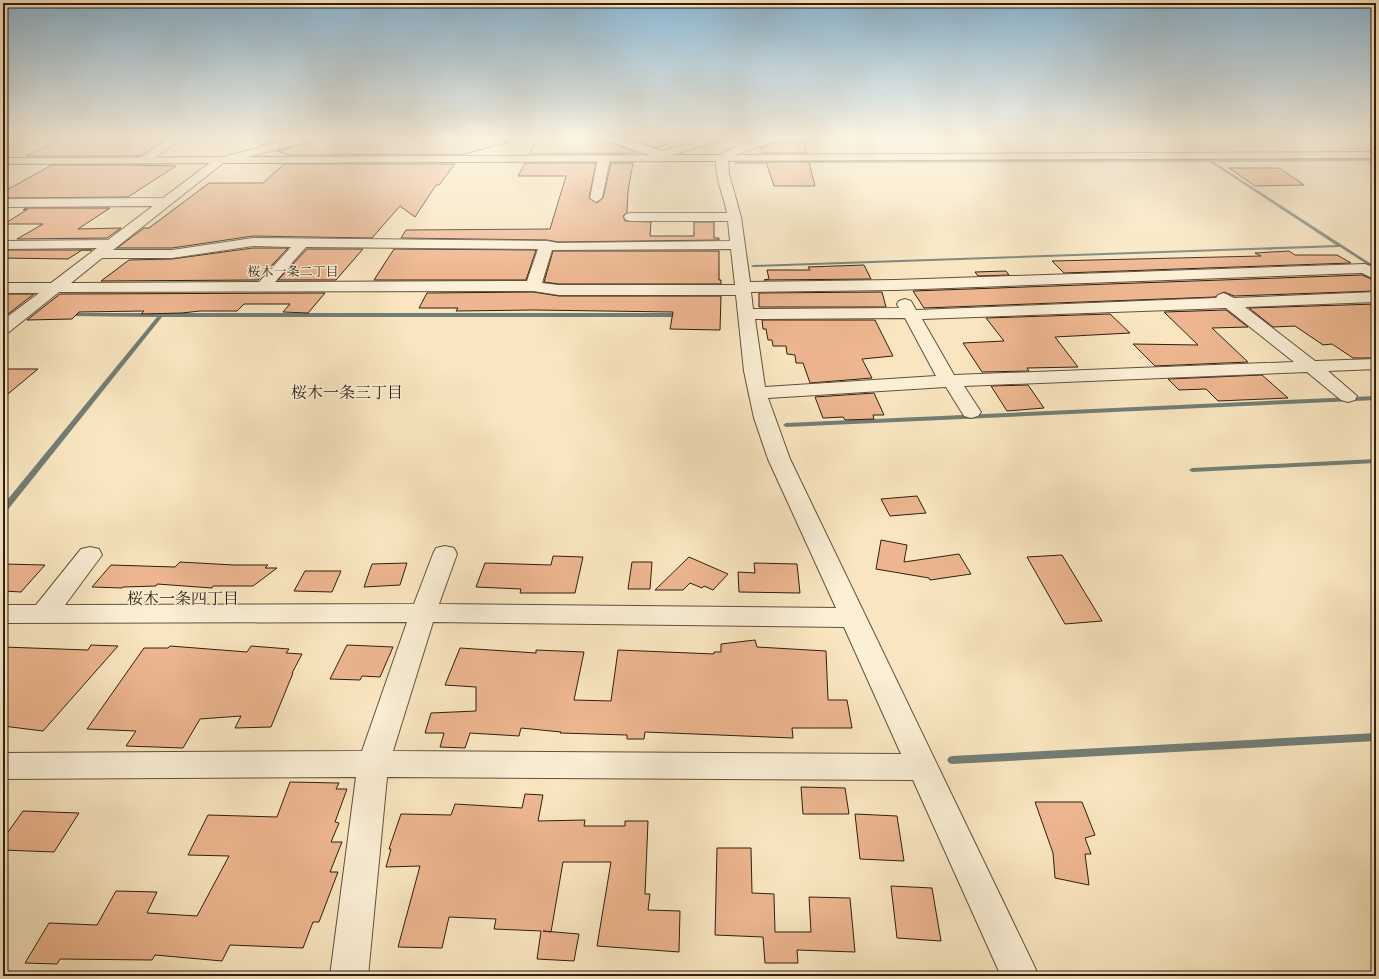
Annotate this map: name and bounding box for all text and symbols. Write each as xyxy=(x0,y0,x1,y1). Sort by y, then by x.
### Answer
district label: 桜木一条二丁目 xyxy=(247,264,339,281)
district label: 桜木一条三丁目 xyxy=(291,384,403,404)
district label: 桜木一条四丁目 xyxy=(127,590,239,610)

